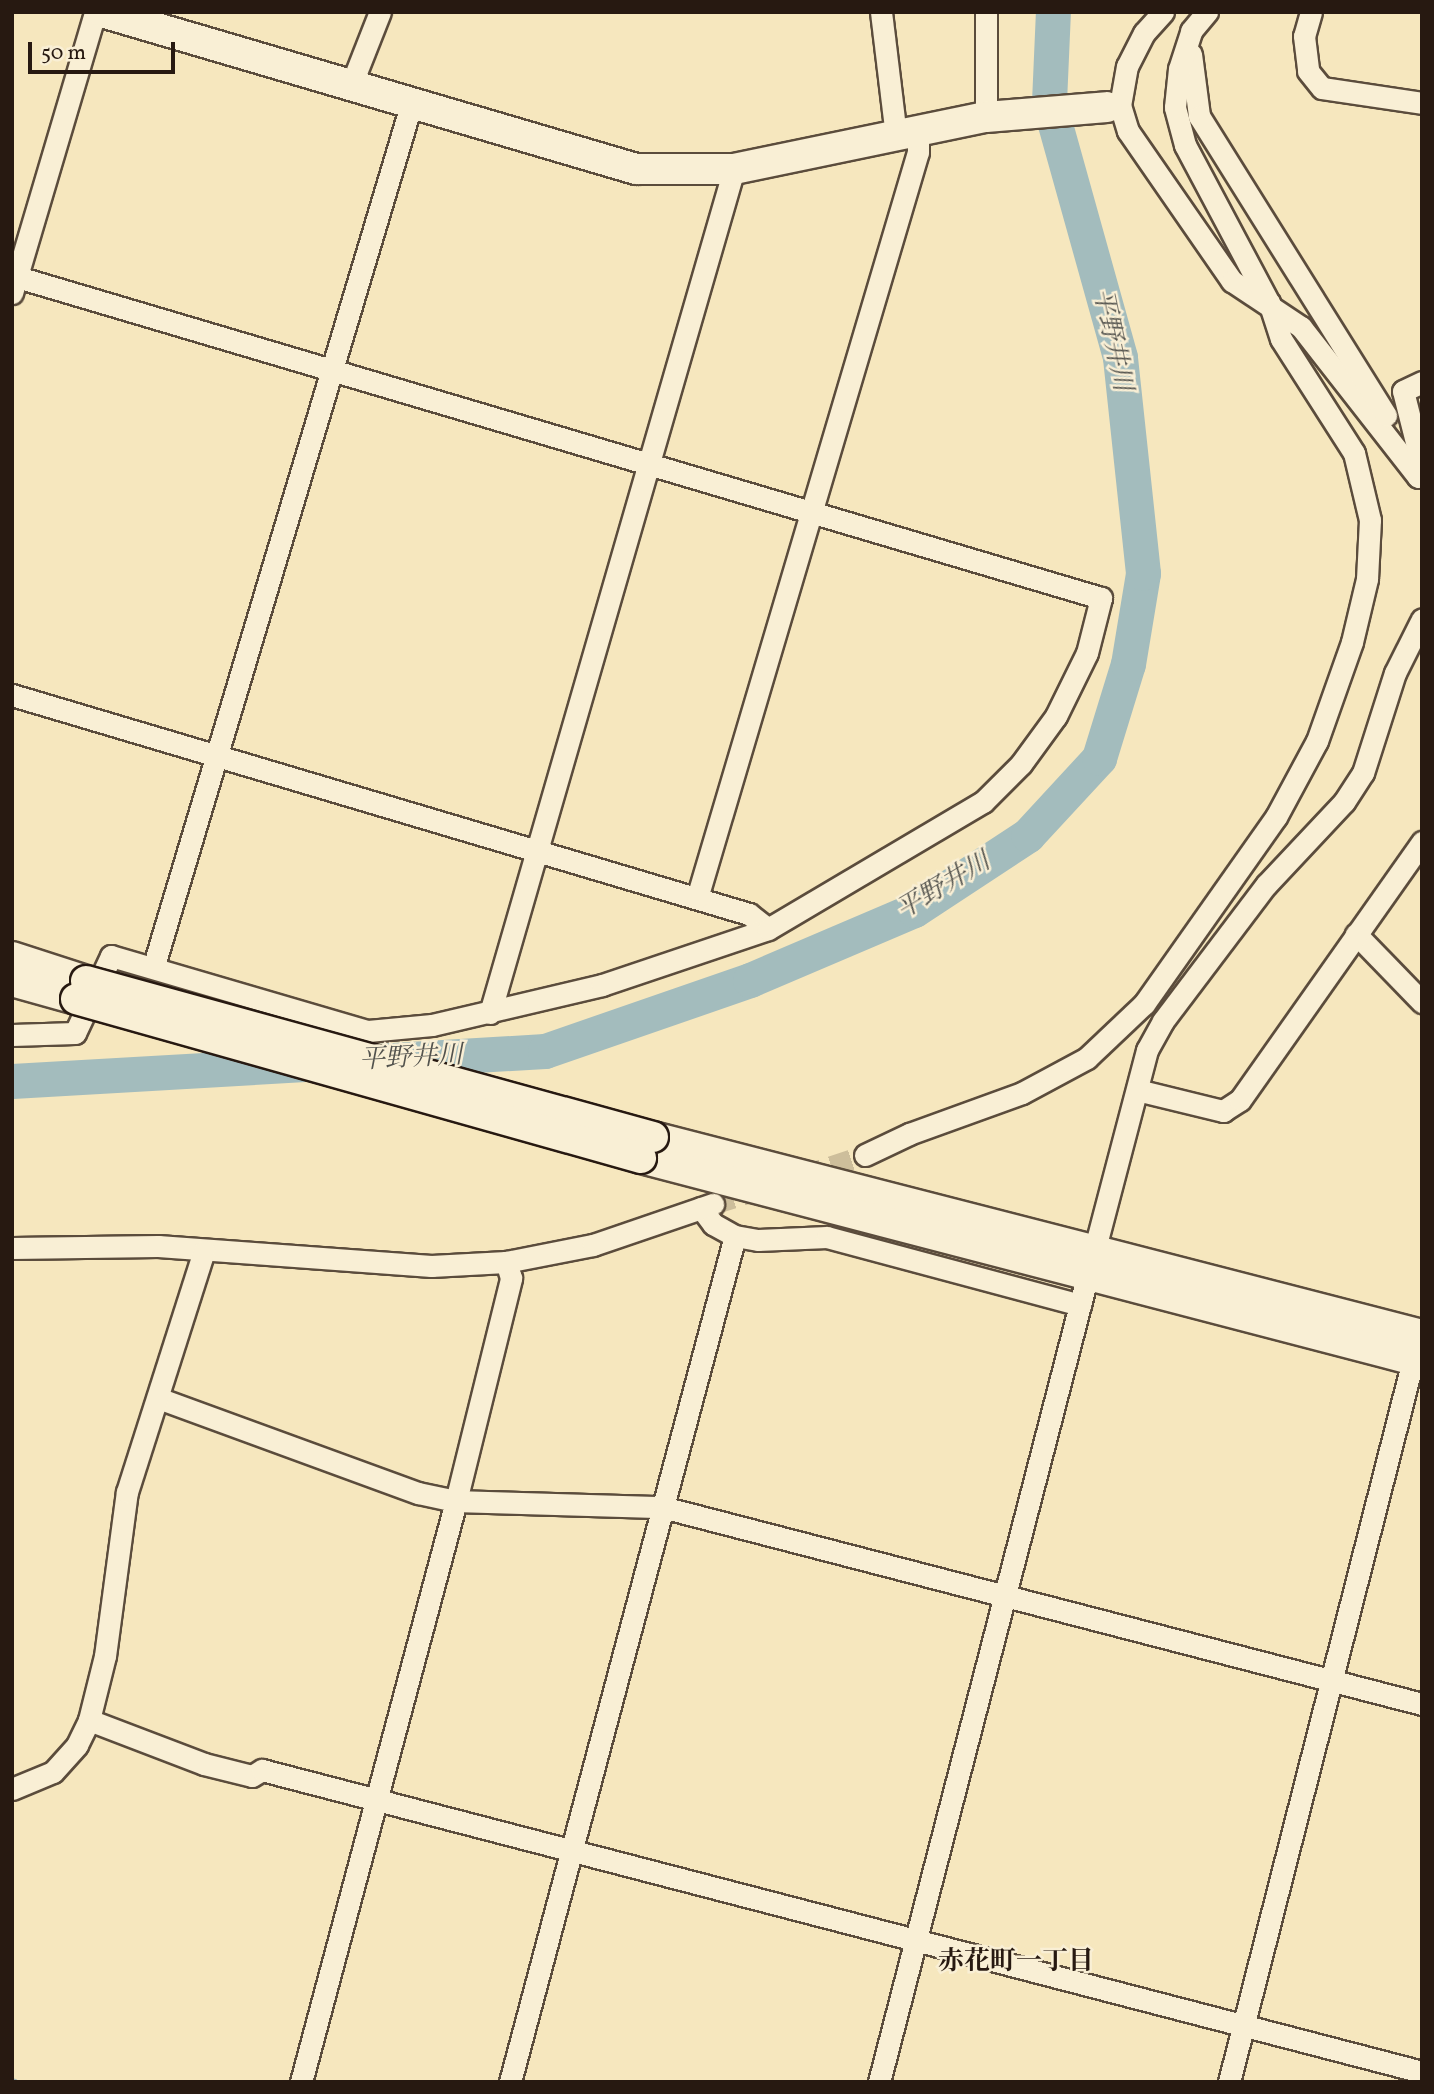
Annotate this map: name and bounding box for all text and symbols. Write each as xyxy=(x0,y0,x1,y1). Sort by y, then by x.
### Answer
scale bar xyxy=(32,28,178,72)
text: 50 m xyxy=(41,39,86,68)
water label: 平野井川 xyxy=(1085,286,1137,394)
water label: 平野井川 xyxy=(891,847,997,927)
water label: 平野井川 xyxy=(358,1041,464,1077)
district label: 赤花町一丁目 xyxy=(938,1947,1094,1979)

